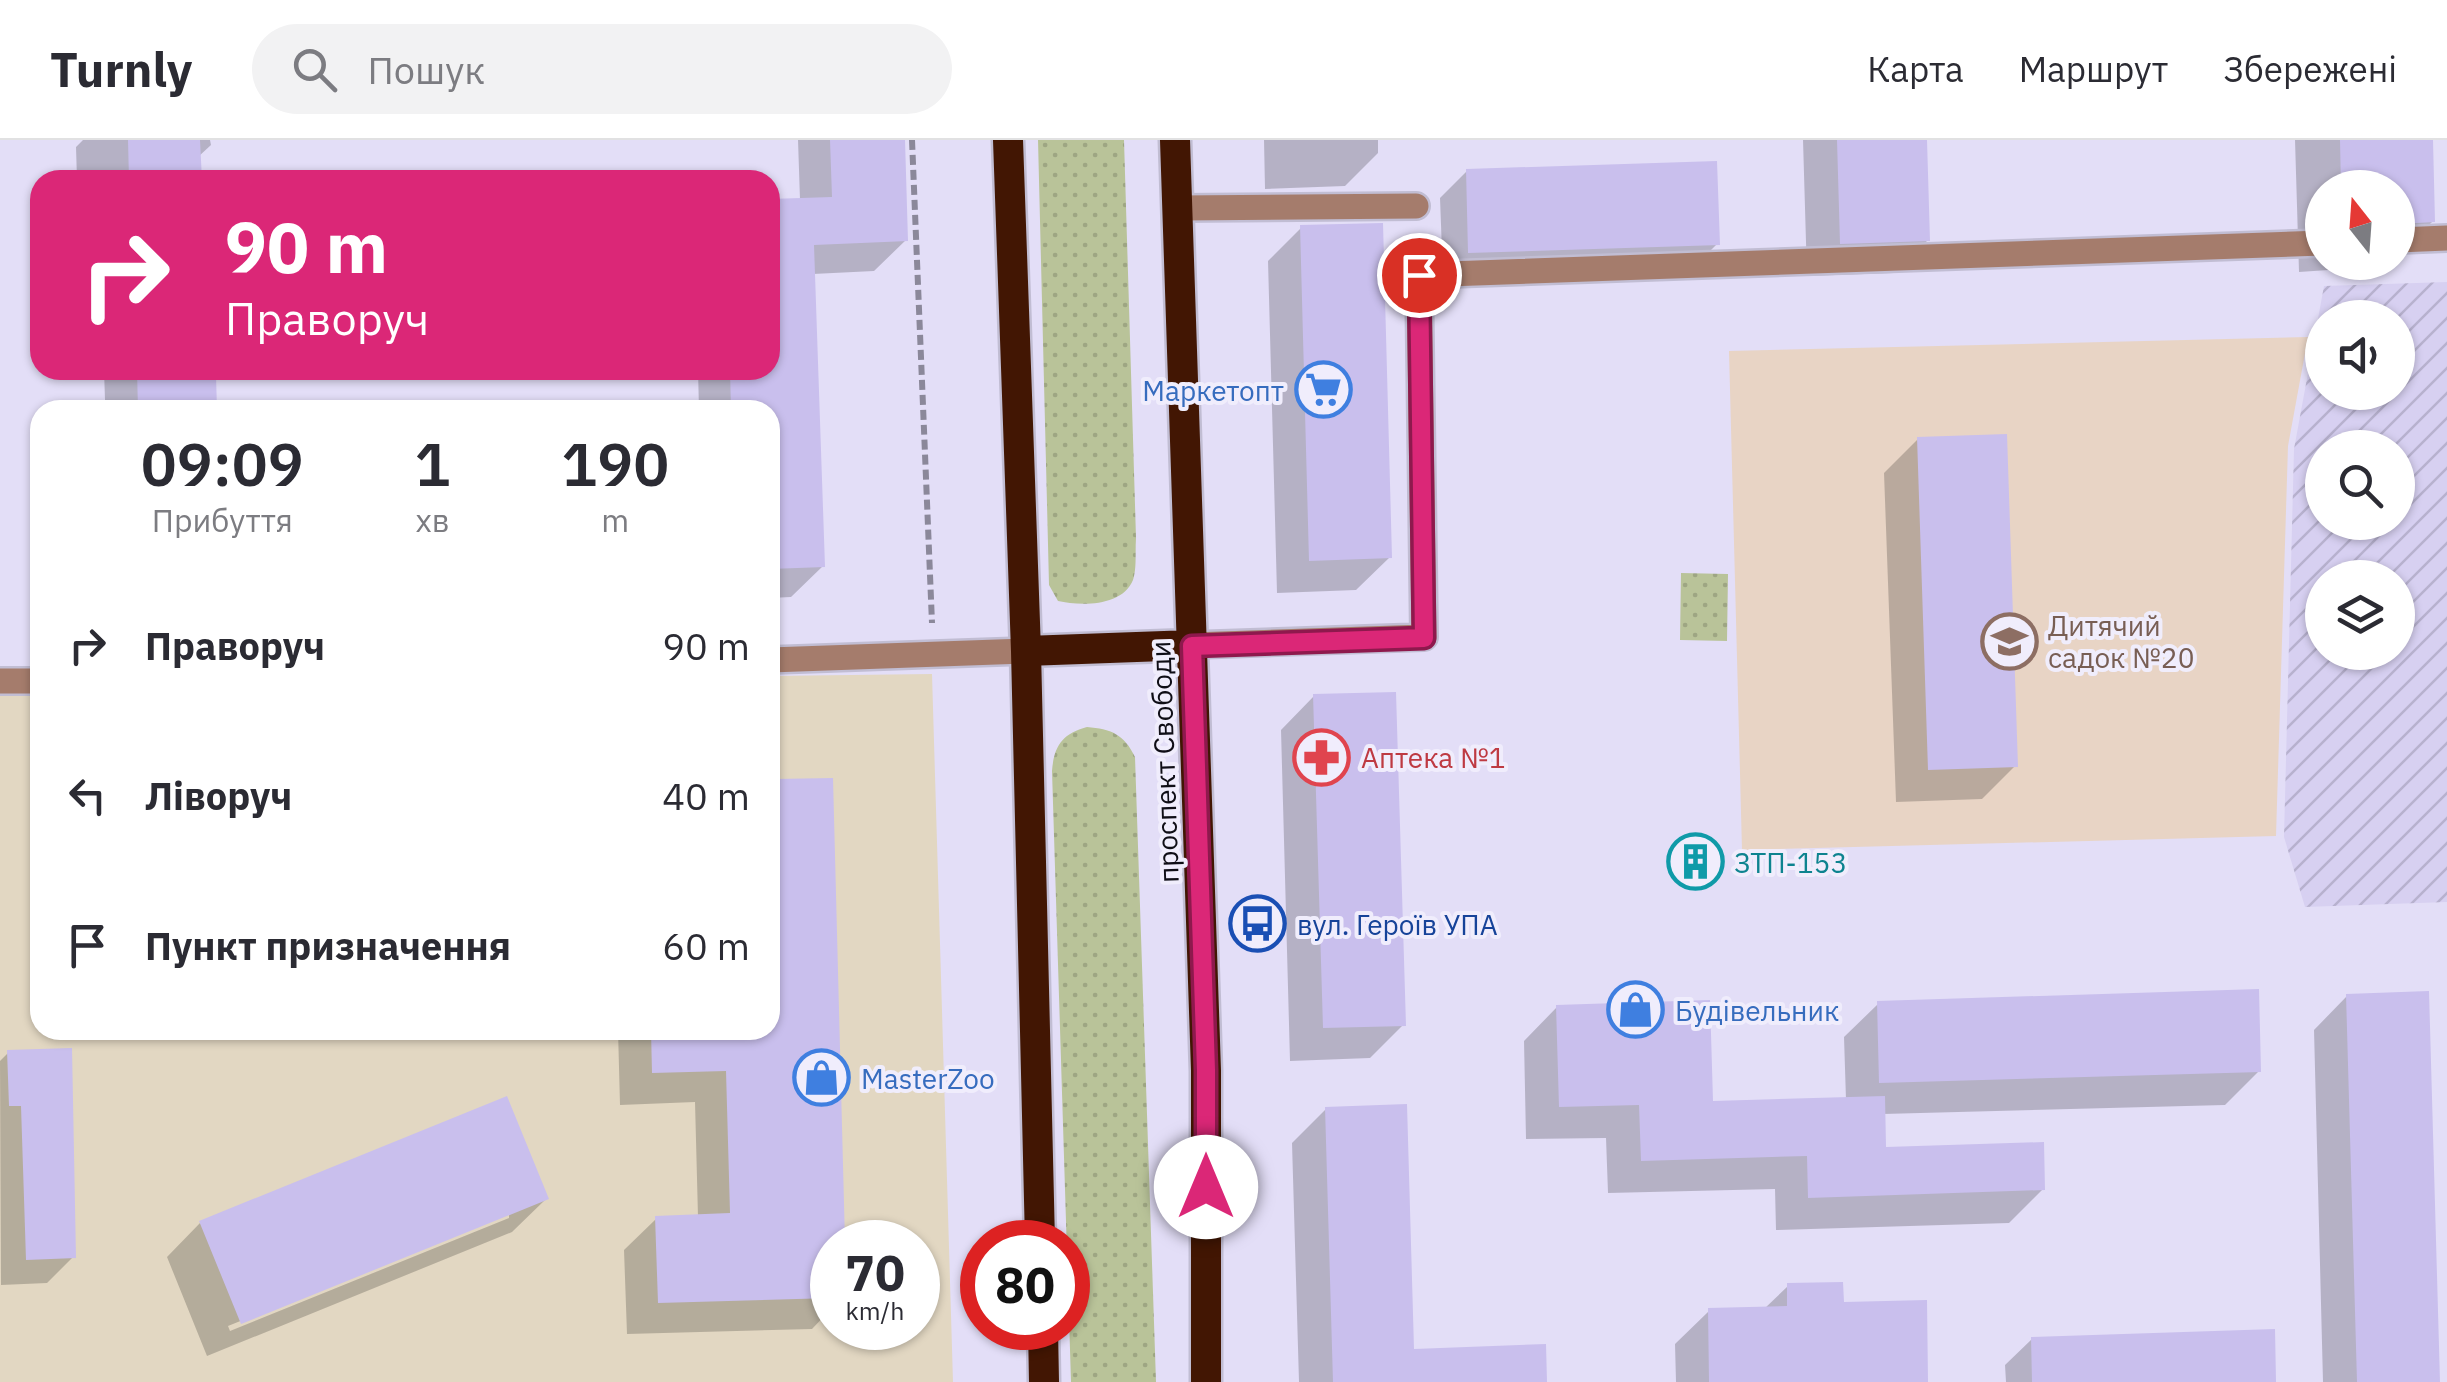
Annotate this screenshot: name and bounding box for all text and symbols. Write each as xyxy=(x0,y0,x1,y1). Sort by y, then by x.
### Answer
search box xyxy=(252,24,952,114)
text: Turnly xyxy=(50,38,192,100)
icon: search xyxy=(287,42,342,97)
text: Пошук xyxy=(367,45,485,94)
text: Карта xyxy=(1867,46,1964,92)
text: Маршрут xyxy=(2019,46,2168,92)
text: Збережені xyxy=(2223,46,2397,92)
north arrow xyxy=(2305,170,2415,280)
map controls xyxy=(2305,170,2415,670)
text: 90 m xyxy=(225,201,388,292)
icon: right xyxy=(60,210,190,340)
pin xyxy=(1377,233,1462,318)
icon: arrive xyxy=(1392,248,1447,303)
text: Праворуч xyxy=(225,289,429,347)
button: sound xyxy=(2305,300,2415,410)
supermarket icon: Маркетопт xyxy=(1293,360,1353,420)
place label: Маркетопт xyxy=(1142,372,1284,409)
text: 09:09 xyxy=(141,424,304,503)
text: 1 xyxy=(415,424,451,503)
text: 190 xyxy=(561,424,669,503)
button: search xyxy=(2305,430,2415,540)
text: Прибуття xyxy=(152,499,293,541)
text: хв xyxy=(416,499,450,541)
text: m xyxy=(601,499,629,541)
button: layers xyxy=(2305,560,2415,670)
place label: Дитячий садок №20 xyxy=(2048,607,2194,676)
school or university icon: Дитячий садок №20 xyxy=(1979,611,2039,671)
icon: right xyxy=(60,618,115,673)
text: Праворуч xyxy=(145,621,325,670)
text: 90 m xyxy=(662,621,750,670)
street label: проспект Свободи xyxy=(1141,640,1187,884)
pharmacy icon: Аптека №1 xyxy=(1292,727,1352,787)
place label: Аптека №1 xyxy=(1361,739,1505,776)
icon: left xyxy=(60,768,115,823)
text: Ліворуч xyxy=(145,771,292,820)
text: 40 m xyxy=(662,771,750,820)
building icon: ЗТП-153 xyxy=(1665,832,1725,892)
place label: ЗТП-153 xyxy=(1734,844,1847,881)
bus stop icon: вул. Героїв УПА xyxy=(1228,894,1288,954)
place label: вул. Героїв УПА xyxy=(1297,906,1498,943)
icon: arrive xyxy=(60,918,115,973)
text: Пункт призначення xyxy=(145,921,511,970)
text: 60 m xyxy=(662,921,750,970)
shop icon: Будівельник xyxy=(1606,980,1666,1040)
place label: Будівельник xyxy=(1675,992,1839,1029)
shop icon: MasterZoo xyxy=(792,1048,852,1108)
place label: MasterZoo xyxy=(861,1060,995,1097)
position arrow xyxy=(1154,1135,1258,1239)
speed limit sign: 80 xyxy=(960,1220,1090,1350)
text: 70 xyxy=(845,1240,905,1305)
text: km/h xyxy=(846,1294,904,1327)

